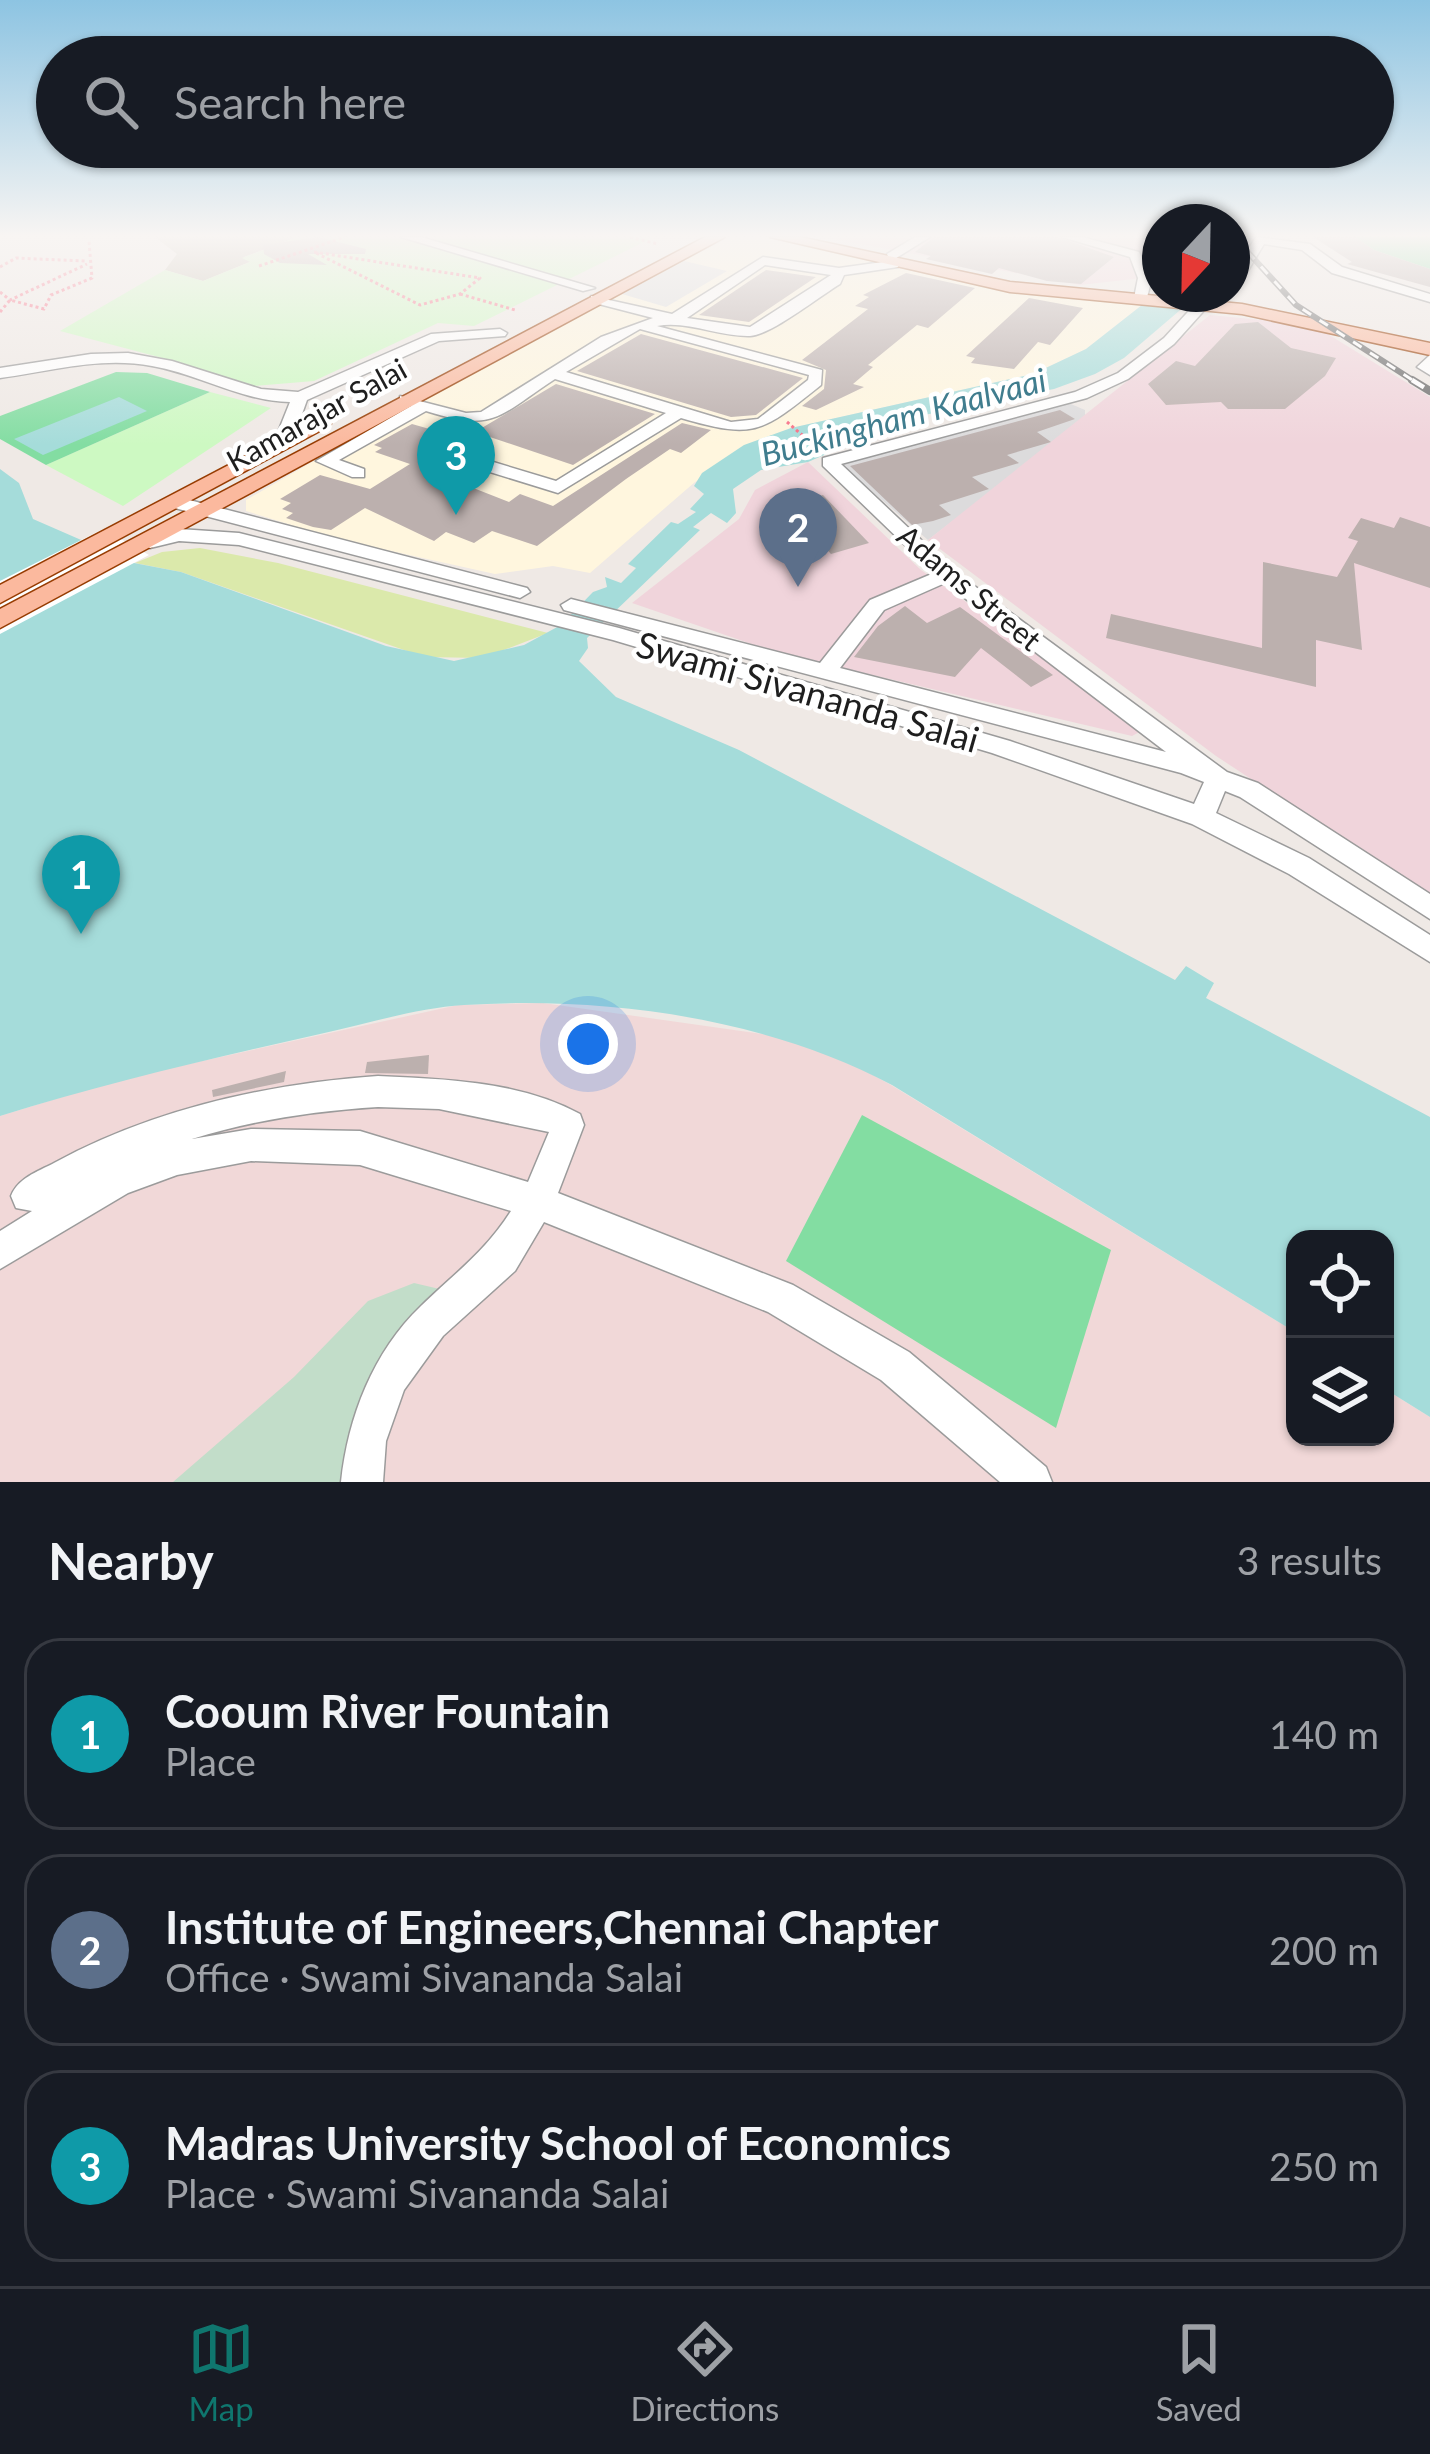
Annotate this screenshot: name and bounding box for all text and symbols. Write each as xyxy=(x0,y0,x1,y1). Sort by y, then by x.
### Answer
search box xyxy=(36,36,1394,168)
icon: search xyxy=(78,69,144,135)
text: Search here xyxy=(174,75,406,129)
north arrow xyxy=(1142,204,1250,312)
street label: Kamarajar Salai xyxy=(220,350,412,478)
water label: Buckingham Kaalvaai xyxy=(756,359,1051,473)
pin: 3 xyxy=(417,416,495,515)
pin: 2 xyxy=(759,488,837,587)
street label: Adams Street xyxy=(891,517,1049,658)
street label: Swami Sivananda Salai xyxy=(632,621,984,761)
pin: 1 xyxy=(42,835,120,934)
your location xyxy=(558,1014,618,1074)
map controls xyxy=(1286,1230,1394,1446)
button: locate xyxy=(1286,1230,1394,1338)
button: layers xyxy=(1286,1338,1394,1446)
text: Nearby xyxy=(48,1530,214,1591)
text: 3 results xyxy=(1237,1537,1382,1583)
text: Cooum River Fountain xyxy=(165,1684,610,1738)
text: 1 xyxy=(79,1711,101,1757)
text: 140 m xyxy=(1269,1711,1379,1757)
text: Place xyxy=(165,1738,256,1784)
text: Institute of Engineers,Chennai Chapter xyxy=(165,1900,939,1954)
text: 2 xyxy=(79,1927,101,1973)
text: 200 m xyxy=(1269,1927,1379,1973)
text: Office · Swami Sivananda Salai xyxy=(165,1954,683,2000)
text: Madras University School of Economics xyxy=(165,2116,951,2170)
text: 3 xyxy=(79,2143,101,2189)
text: 250 m xyxy=(1269,2143,1379,2189)
text: Place · Swami Sivananda Salai xyxy=(165,2170,669,2216)
tab: Map xyxy=(188,2316,254,2428)
tab: Directions xyxy=(630,2316,779,2428)
tab: Saved xyxy=(1156,2316,1242,2428)

